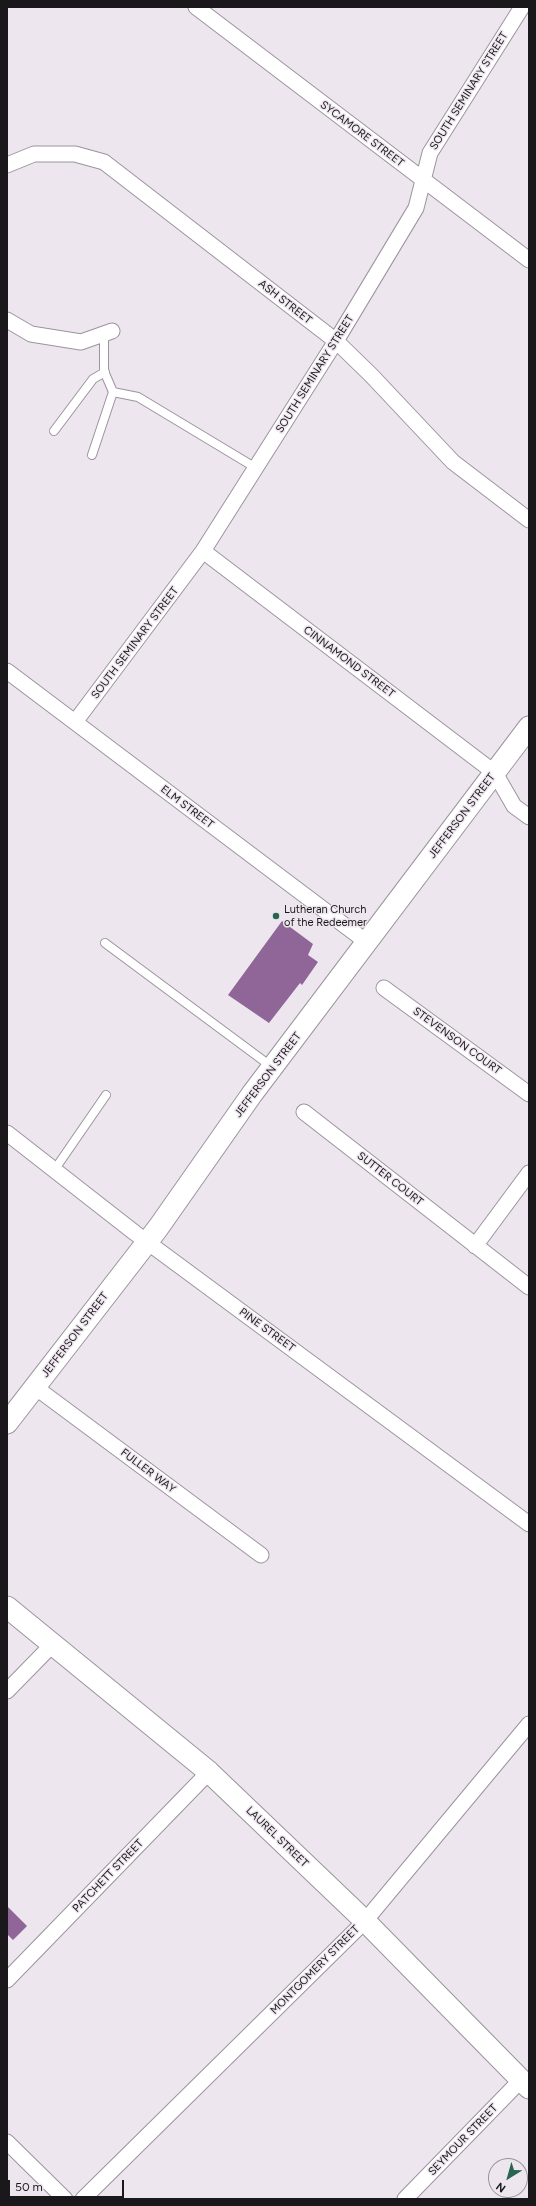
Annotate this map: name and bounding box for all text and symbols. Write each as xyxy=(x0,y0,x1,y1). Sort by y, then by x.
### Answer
street label: SOUTH SEMINARY STREET xyxy=(427,30,511,152)
street label: SYCAMORE STREET xyxy=(317,98,407,170)
street label: ASH STREET xyxy=(256,277,314,327)
street label: SOUTH SEMINARY STREET xyxy=(273,313,357,435)
street label: SOUTH SEMINARY STREET xyxy=(89,584,181,702)
street label: CINNAMOND STREET xyxy=(301,623,397,701)
street label: JEFFERSON STREET xyxy=(426,771,498,861)
street label: ELM STREET xyxy=(158,783,216,831)
place label: Lutheran Church of the Redeemer xyxy=(284,903,367,929)
marker: Lutheran Church of the Redeemer xyxy=(271,911,281,921)
street label: STEVENSON COURT xyxy=(410,1005,504,1077)
street label: JEFFERSON STREET xyxy=(232,1030,304,1120)
street label: SUTTER COURT xyxy=(354,1149,426,1209)
street label: JEFFERSON STREET xyxy=(39,1290,111,1380)
street label: PINE STREET xyxy=(236,1305,298,1355)
street label: FULLER WAY xyxy=(118,1446,178,1496)
street label: LAUREL STREET xyxy=(243,1804,311,1870)
street label: PATCHETT STREET xyxy=(70,1837,146,1915)
street label: MONTGOMERY STREET xyxy=(268,1923,362,2017)
street label: SEYMOUR STREET xyxy=(426,2102,500,2178)
north arrow xyxy=(488,2158,528,2198)
scale bar xyxy=(10,2172,126,2198)
text: N xyxy=(494,2179,508,2195)
text: 50 m xyxy=(15,2180,43,2194)

